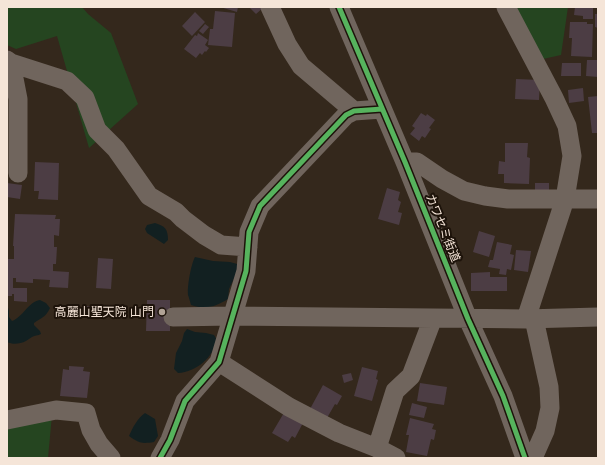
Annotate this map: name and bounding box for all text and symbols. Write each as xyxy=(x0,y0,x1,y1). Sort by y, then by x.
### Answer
street label: カワセミ街道 xyxy=(423,192,464,264)
place label: 高麗山聖天院 山門 xyxy=(55,304,154,319)
marker: 高麗山聖天院 山門 xyxy=(157,307,167,317)

